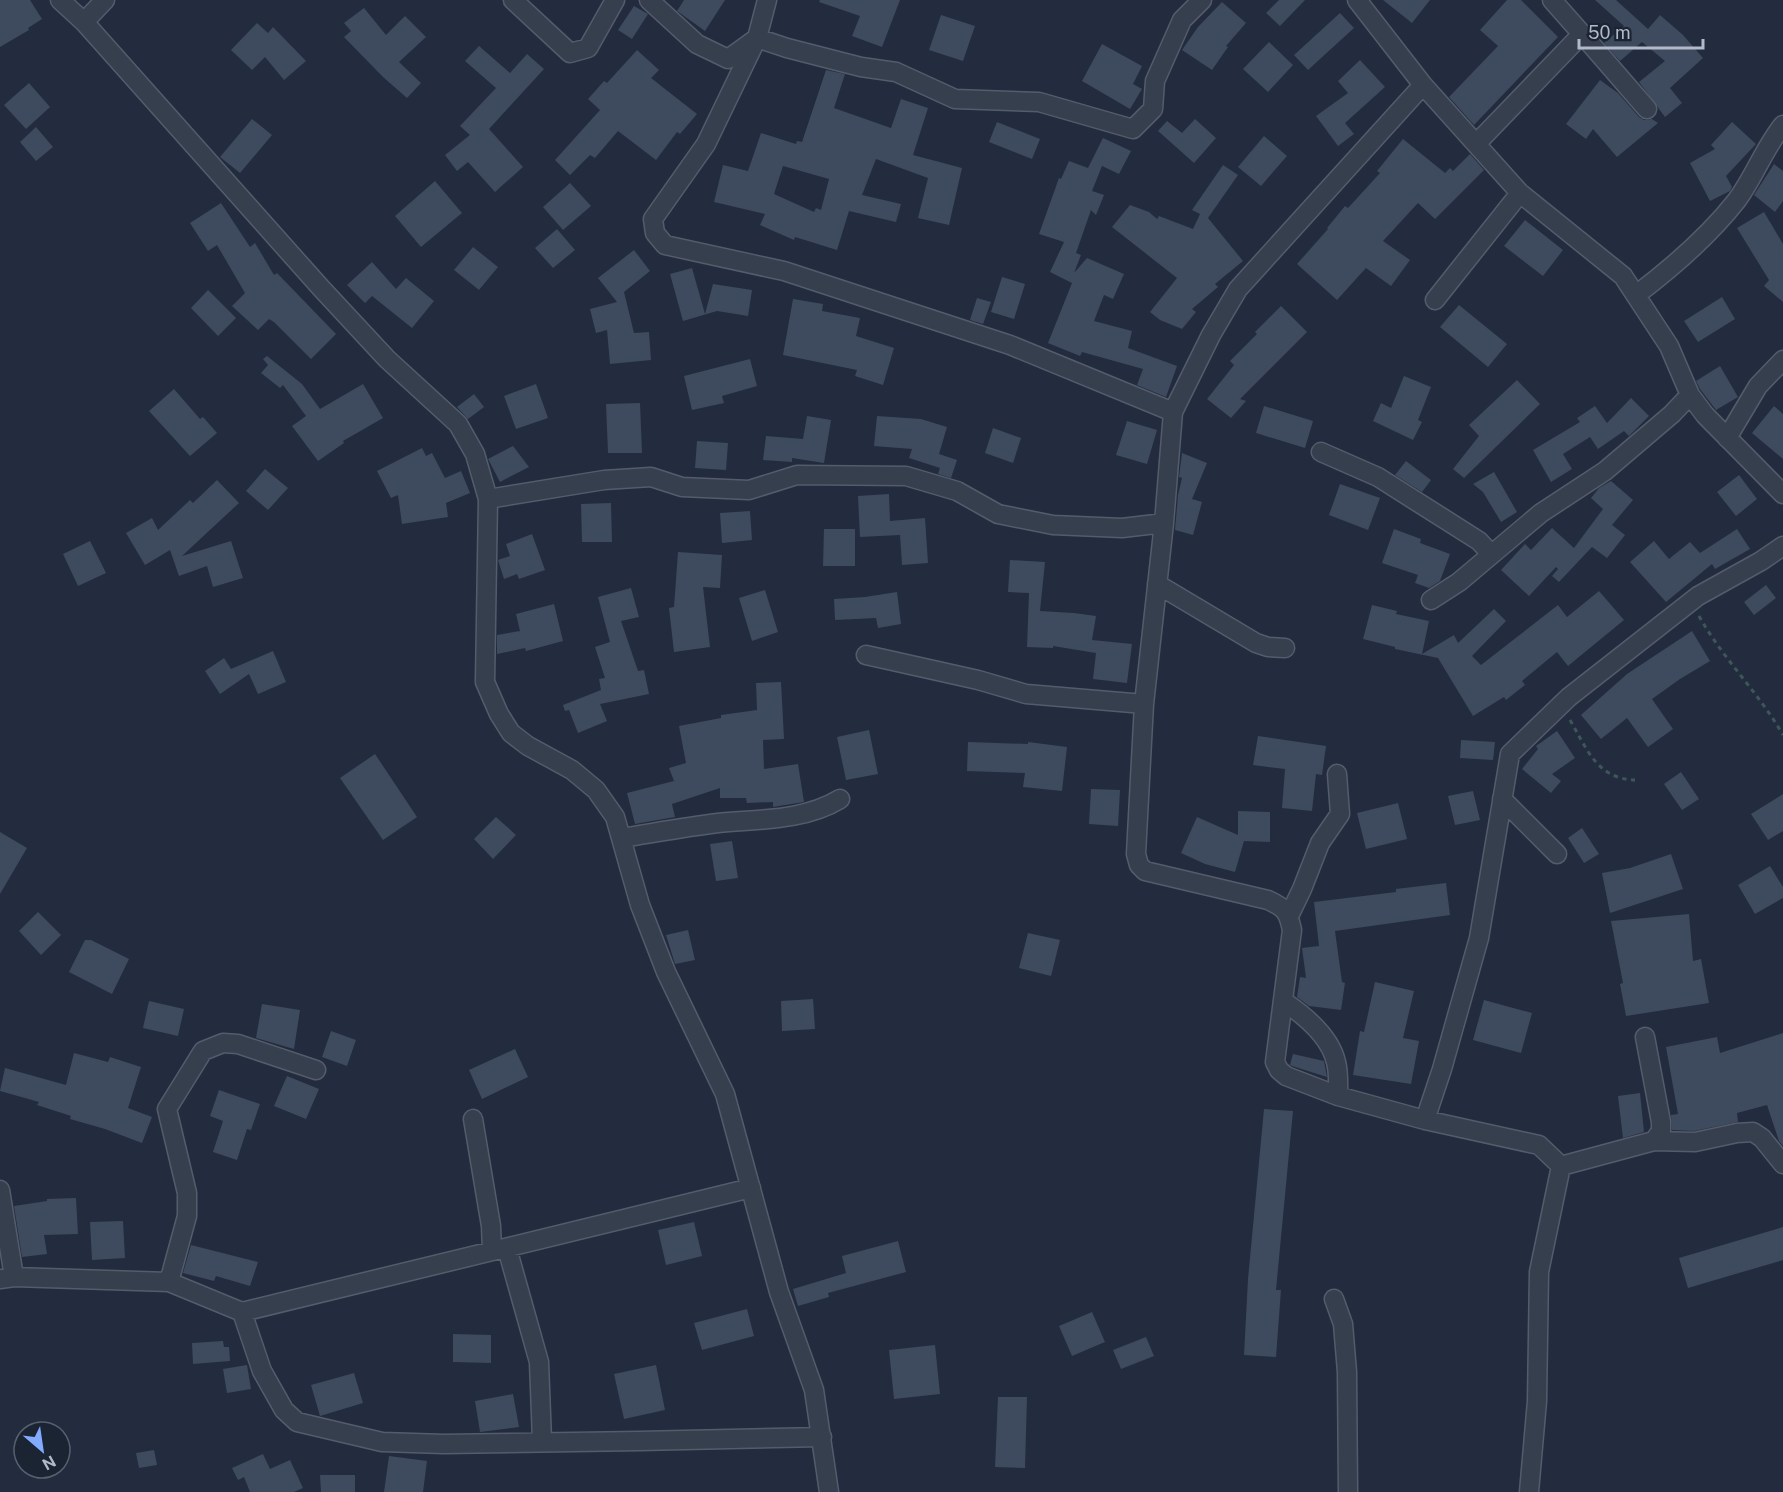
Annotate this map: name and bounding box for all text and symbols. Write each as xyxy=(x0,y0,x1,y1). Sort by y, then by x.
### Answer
scale bar xyxy=(1579,12,1704,50)
text: 50 m xyxy=(1588,22,1631,43)
north arrow xyxy=(12,1420,72,1480)
text: N xyxy=(39,1451,59,1474)

